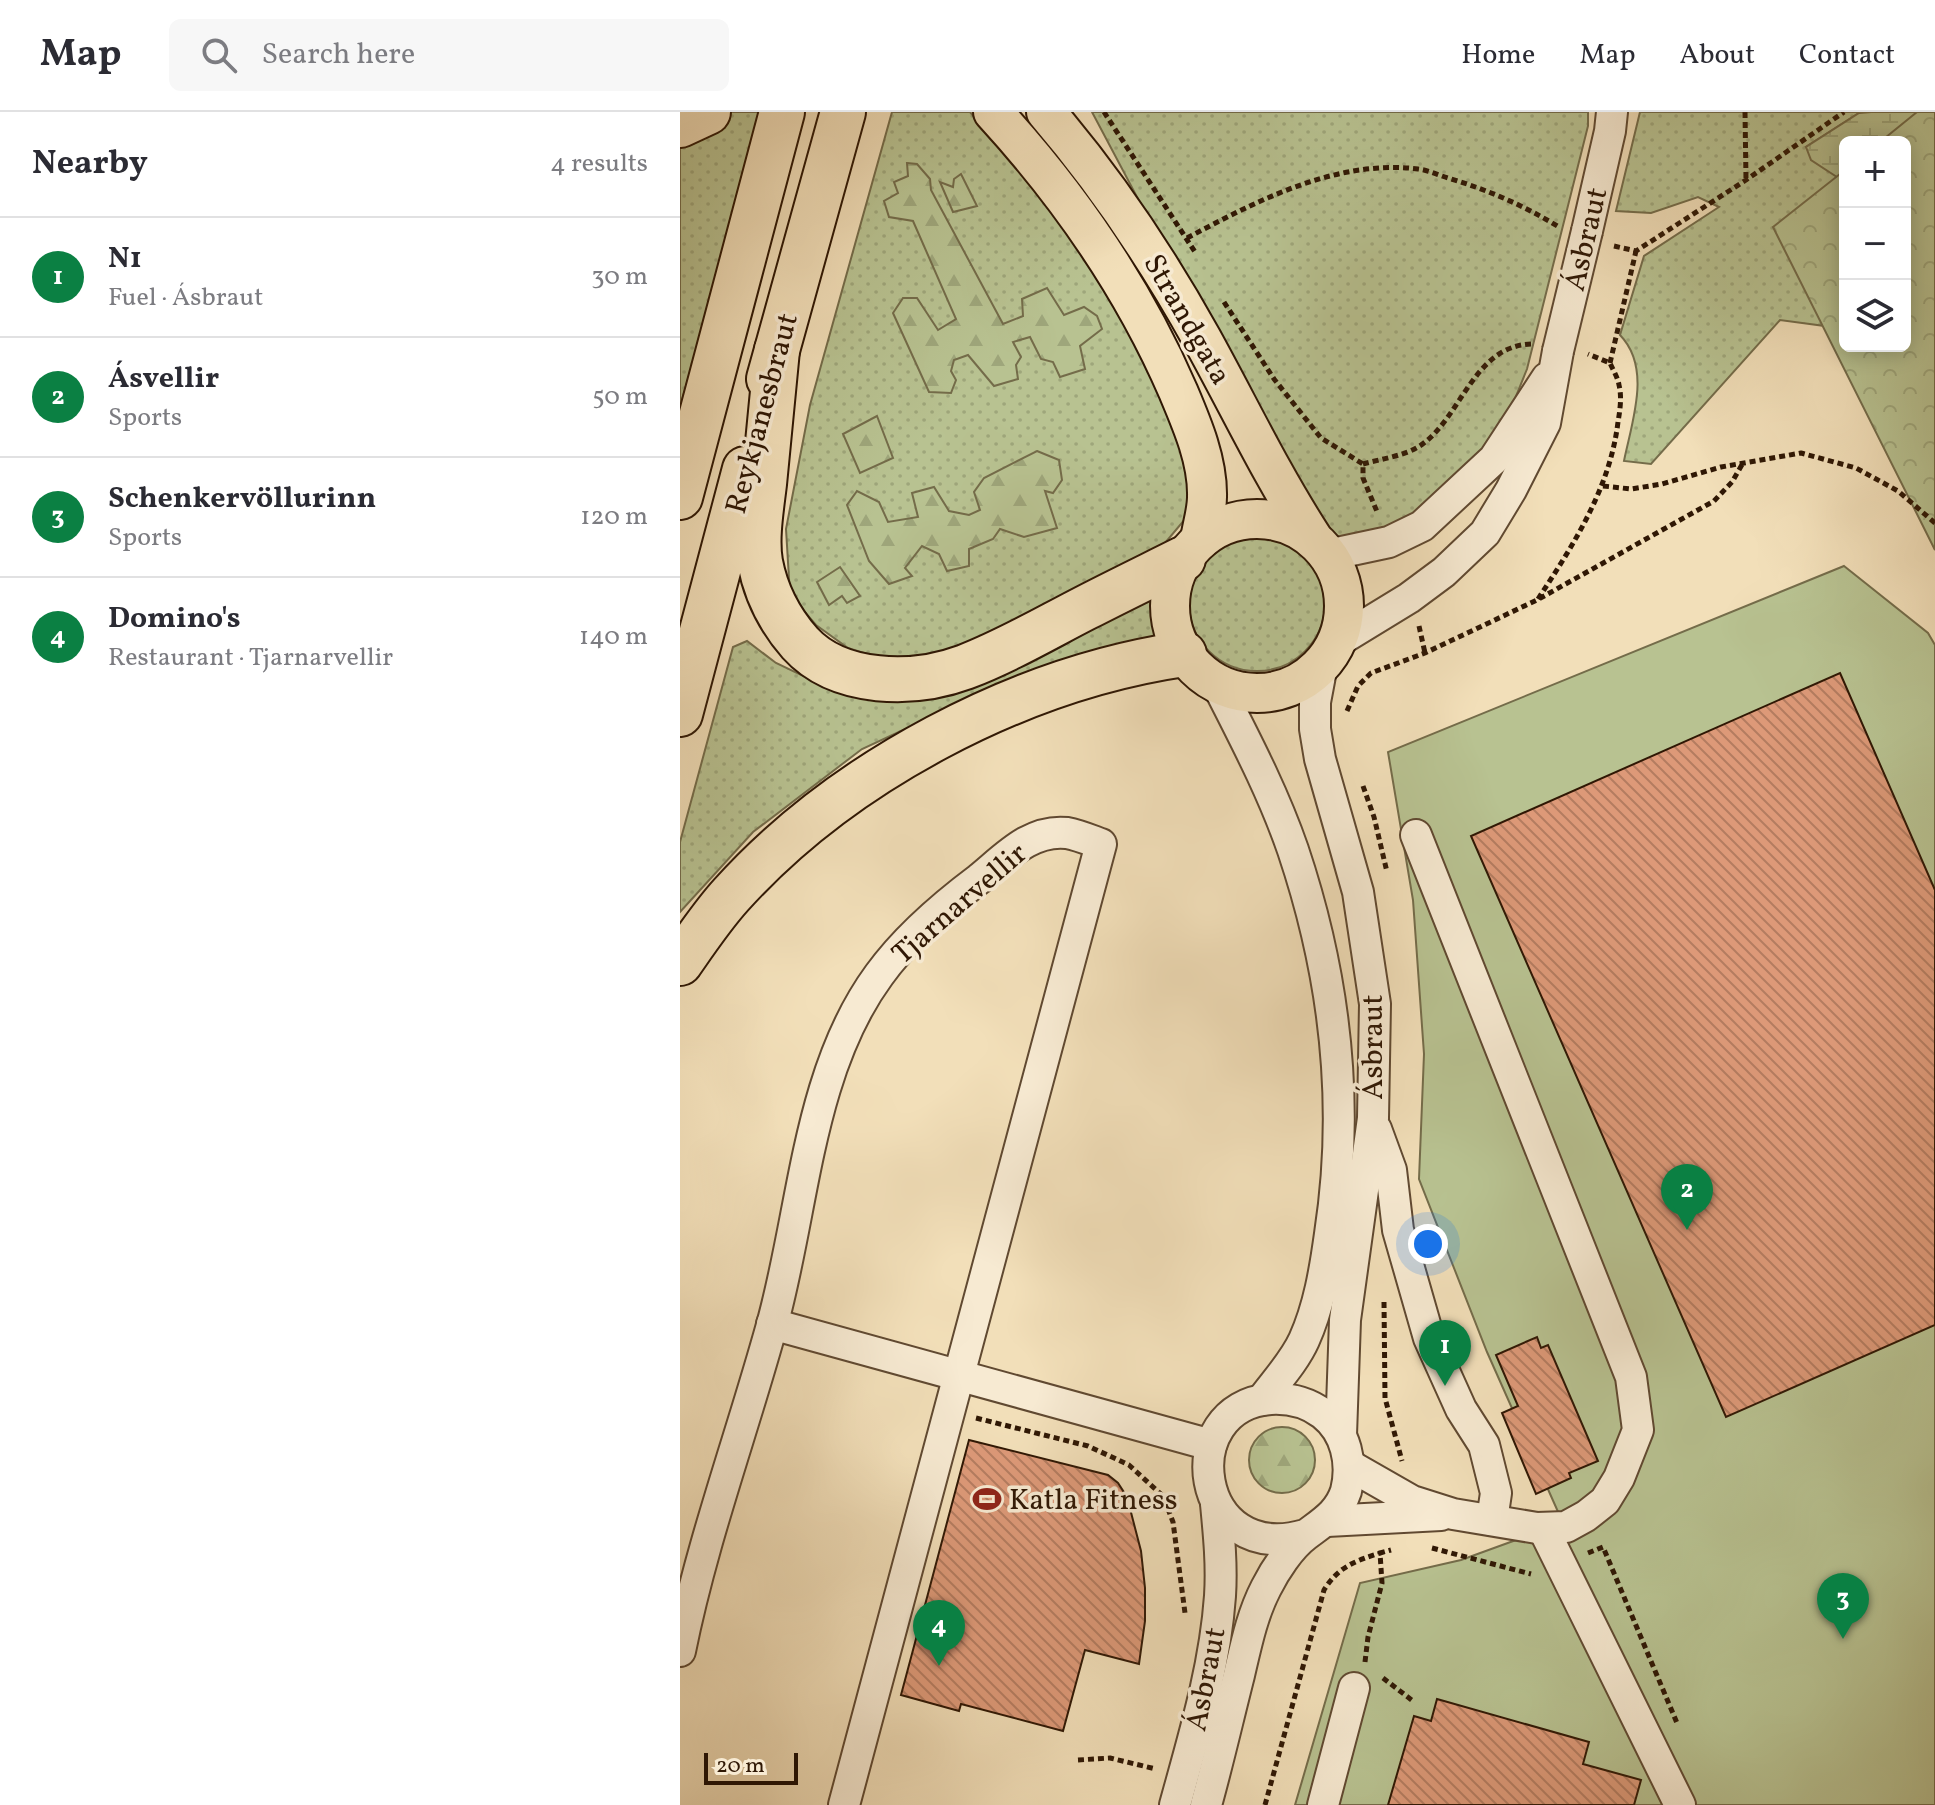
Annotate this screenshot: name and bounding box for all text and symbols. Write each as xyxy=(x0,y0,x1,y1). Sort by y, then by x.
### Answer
search box xyxy=(169,19,729,91)
text: Map xyxy=(40,29,121,82)
icon: search xyxy=(197,33,241,77)
text: Search here xyxy=(261,34,415,76)
text: Home xyxy=(1461,36,1535,75)
text: Map xyxy=(1579,36,1635,75)
text: About xyxy=(1679,36,1755,75)
text: Contact xyxy=(1799,36,1895,75)
map controls xyxy=(1839,136,1911,352)
button: + xyxy=(1839,136,1911,208)
text: Nearby xyxy=(32,141,148,188)
text: 4 results xyxy=(550,146,648,182)
street label: Ásbraut xyxy=(1555,183,1619,295)
button: − xyxy=(1839,208,1911,280)
text: N1 xyxy=(108,238,142,280)
street label: Strandgata xyxy=(1132,247,1241,393)
text: 1 xyxy=(53,259,63,295)
text: 30 m xyxy=(591,259,648,295)
text: Fuel · Ásbraut xyxy=(108,280,263,316)
button: layers xyxy=(1839,280,1911,352)
street label: Reykjanesbraut xyxy=(716,308,810,519)
text: Ásvellir xyxy=(108,358,219,400)
text: 2 xyxy=(51,379,65,415)
text: 50 m xyxy=(592,379,648,415)
text: Sports xyxy=(108,400,182,436)
text: Schenkervöllurinn xyxy=(108,478,376,520)
text: 3 xyxy=(51,499,65,535)
text: 120 m xyxy=(580,499,648,535)
text: Sports xyxy=(108,520,182,556)
text: Domino's xyxy=(108,598,241,640)
text: 4 xyxy=(50,619,66,655)
text: 140 m xyxy=(579,619,648,655)
text: Restaurant · Tjarnarvellir xyxy=(108,640,393,676)
street label: Tjarnarvellir xyxy=(884,834,1037,975)
street label: Ásbraut xyxy=(1353,994,1395,1100)
pin: 2 xyxy=(1661,1164,1713,1230)
your location xyxy=(1408,1224,1448,1264)
pin: 1 xyxy=(1419,1320,1471,1386)
place label: Katla Fitness xyxy=(1009,1480,1178,1522)
sports icon: Katla Fitness xyxy=(972,1484,1002,1514)
pin: 3 xyxy=(1817,1573,1869,1639)
pin: 4 xyxy=(913,1600,965,1666)
street label: Ásbraut xyxy=(1176,1624,1238,1735)
scale bar xyxy=(704,1749,798,1785)
text: 20 m xyxy=(716,1751,765,1782)

